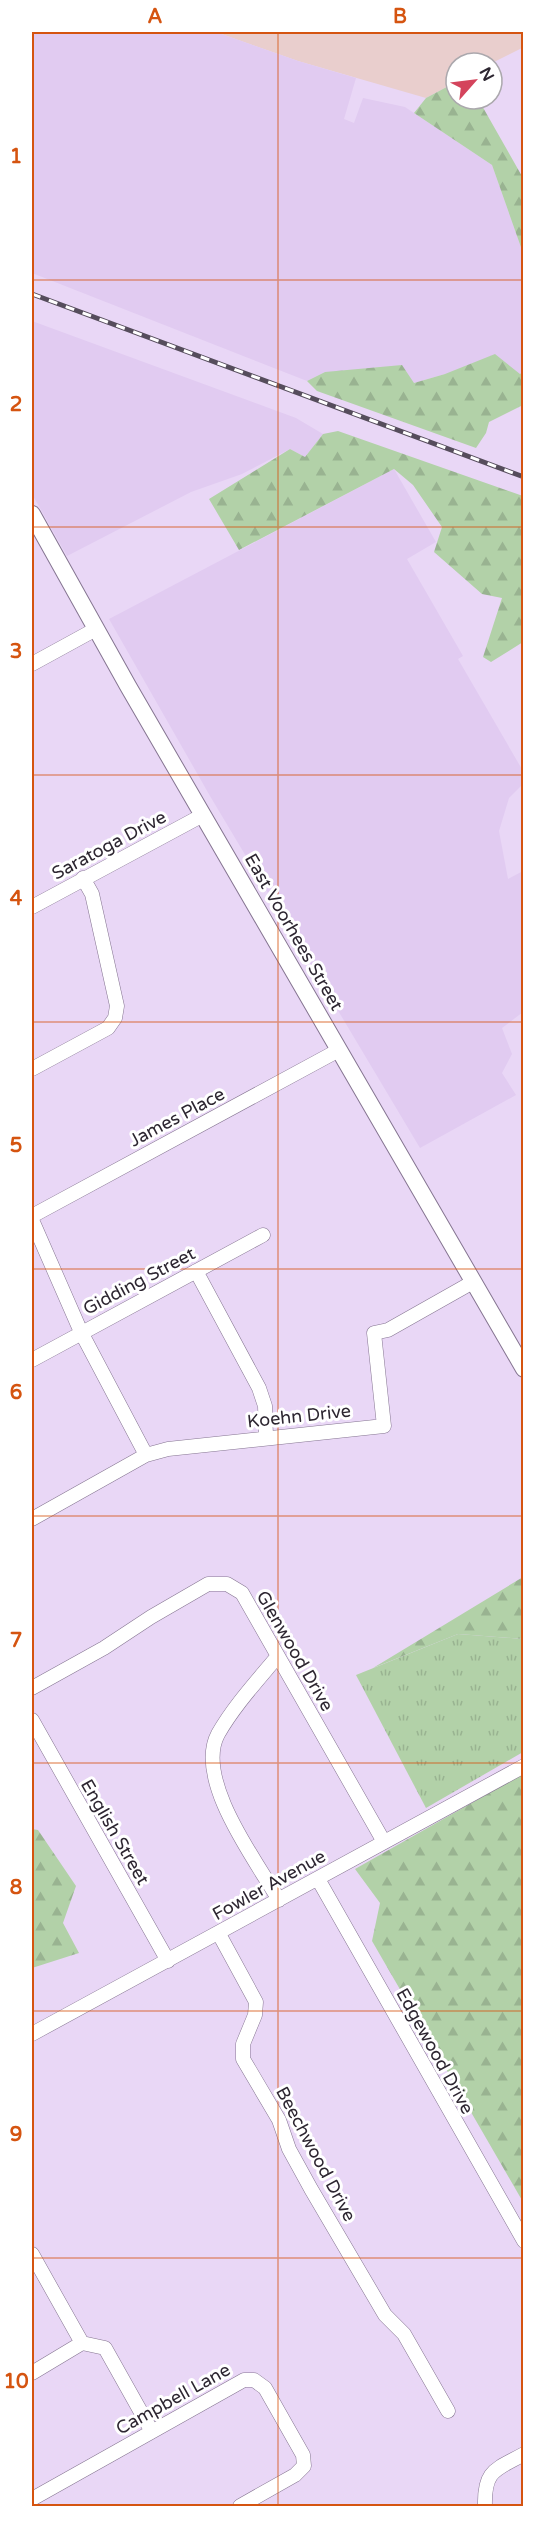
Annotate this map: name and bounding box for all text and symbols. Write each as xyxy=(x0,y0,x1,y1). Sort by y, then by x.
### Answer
text: A xyxy=(148,5,163,29)
text: B xyxy=(393,5,407,29)
north arrow xyxy=(444,51,504,111)
text: N xyxy=(475,64,498,85)
text: 1 xyxy=(10,145,22,169)
text: 2 xyxy=(10,393,22,417)
text: 3 xyxy=(10,640,22,664)
street label: Saratoga Drive xyxy=(48,806,170,884)
street label: East Voorhees Street xyxy=(240,849,348,1015)
text: 4 xyxy=(10,887,23,911)
street label: James Place xyxy=(126,1083,228,1151)
text: 5 xyxy=(10,1134,22,1158)
street label: Gidding Street xyxy=(79,1242,199,1320)
text: 6 xyxy=(10,1381,22,1405)
street label: Koehn Drive xyxy=(246,1400,352,1432)
street label: Glenwood Drive xyxy=(252,1587,338,1715)
text: 7 xyxy=(10,1629,22,1653)
street label: English Street xyxy=(76,1775,154,1889)
street label: Fowler Avenue xyxy=(209,1845,329,1925)
text: 8 xyxy=(10,1876,22,1900)
street label: Edgewood Drive xyxy=(391,1984,479,2118)
street label: Beechwood Drive xyxy=(271,2083,361,2225)
text: 9 xyxy=(10,2123,22,2147)
street label: Campbell Lane xyxy=(112,2359,234,2439)
text: 10 xyxy=(3,2370,29,2394)

